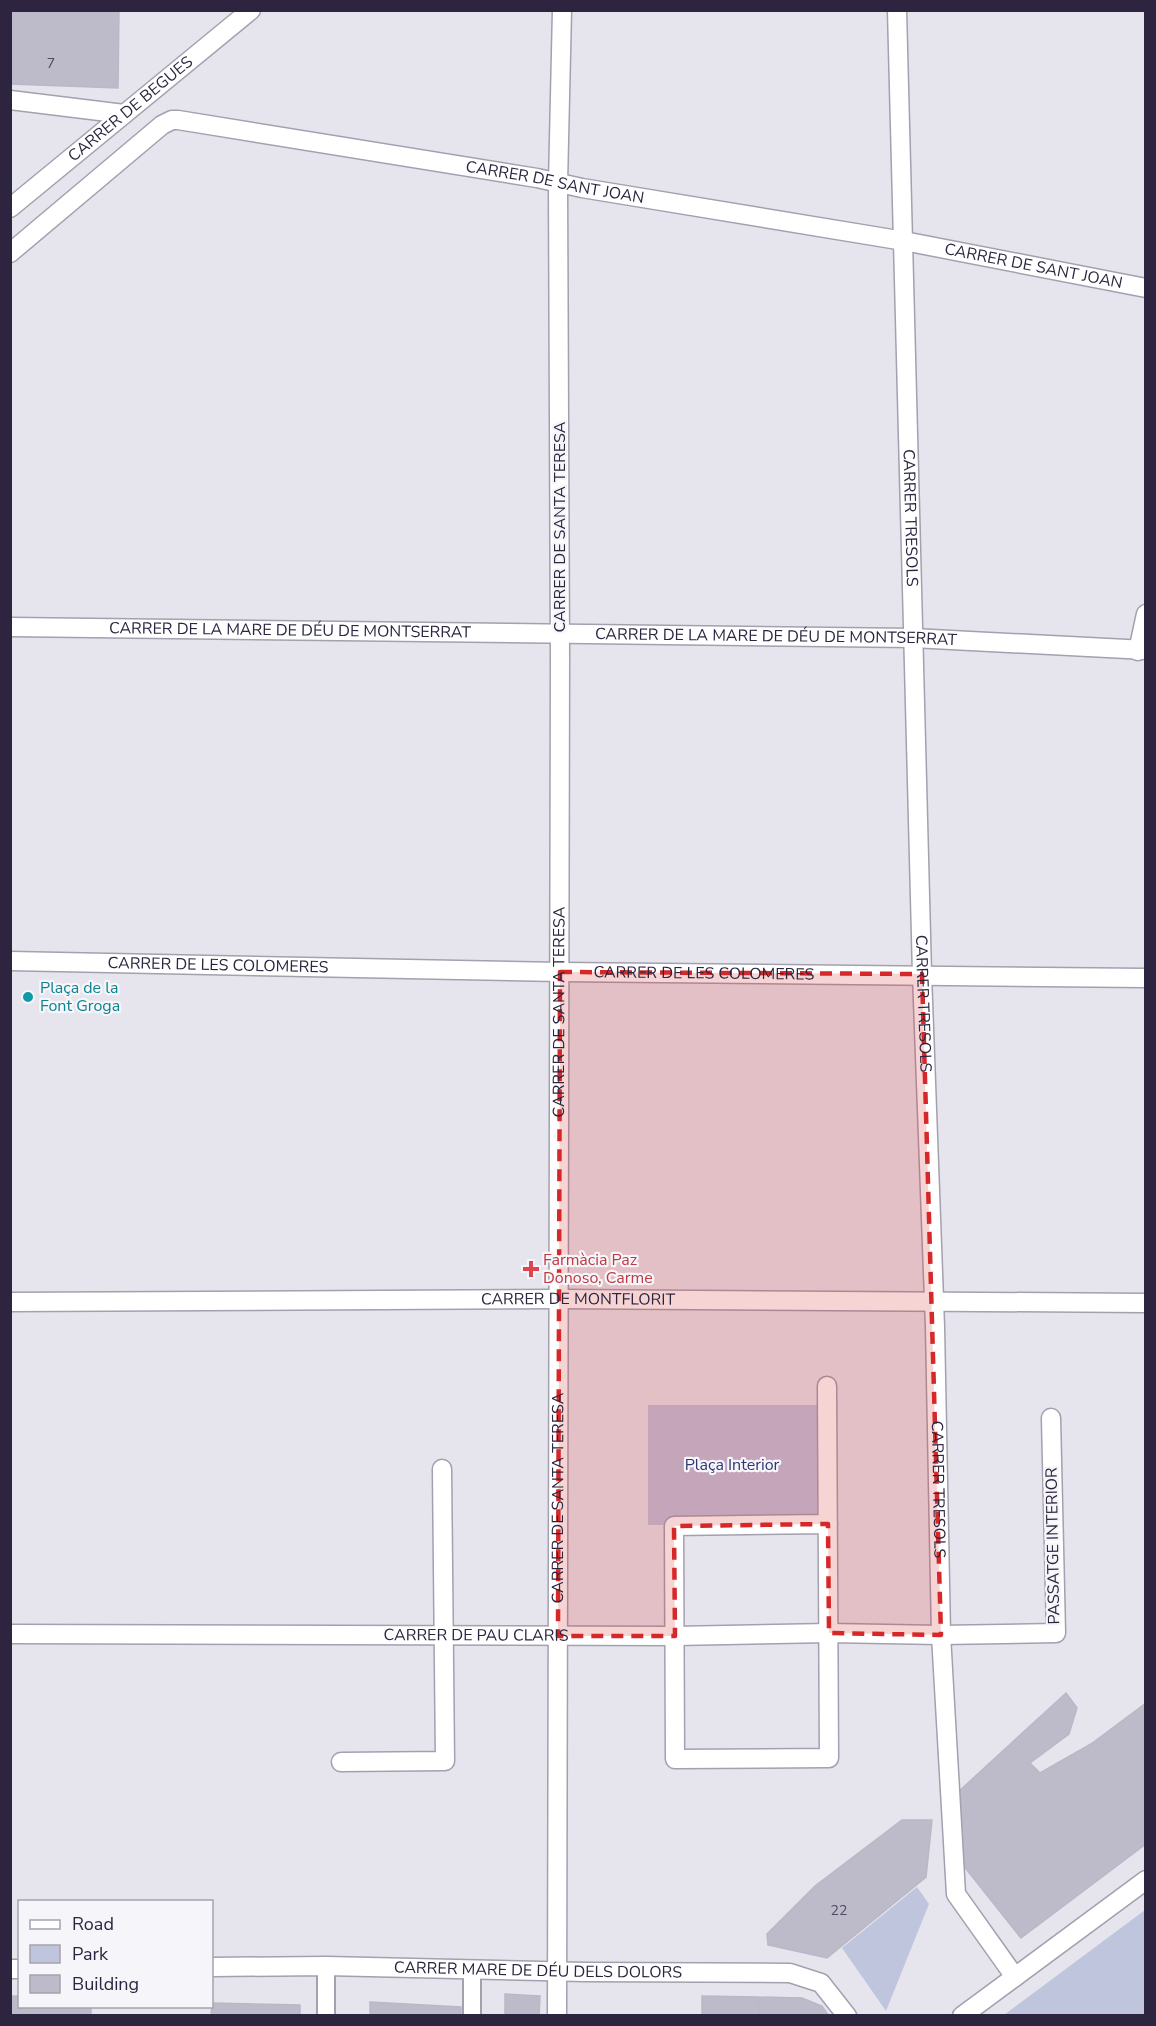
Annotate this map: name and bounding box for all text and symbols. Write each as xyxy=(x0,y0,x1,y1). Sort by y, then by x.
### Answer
street label: CARRER DE BEGUES xyxy=(63,51,198,167)
house number: 7 xyxy=(47,54,55,73)
street label: CARRER DE SANT JOAN xyxy=(464,156,646,209)
street label: CARRER DE SANT JOAN xyxy=(943,238,1125,294)
street label: CARRER DE SANTA TERESA xyxy=(549,421,571,632)
street label: CARRER TRESOLS xyxy=(897,449,923,587)
street label: CARRER DE LA MARE DE DÉU DE MONTSERRAT xyxy=(109,617,471,644)
street label: CARRER DE LA MARE DE DÉU DE MONTSERRAT xyxy=(595,623,958,651)
street label: CARRER DE SANTA TERESA xyxy=(548,906,570,1118)
street label: CARRER TRESOLS xyxy=(910,935,937,1073)
street label: CARRER DE LES COLOMERES xyxy=(107,952,329,978)
street label: CARRER DE LES COLOMERES xyxy=(593,961,815,986)
place label: Plaça de la Font Groga xyxy=(40,977,120,1017)
marker: Plaça de la Font Groga xyxy=(21,990,35,1004)
place label: Farmàcia Paz Donoso, Carme xyxy=(543,1249,653,1289)
marker: Farmàcia Paz Donoso, Carme xyxy=(524,1262,538,1276)
street label: CARRER DE MONTFLORIT xyxy=(481,1288,676,1311)
street label: CARRER DE SANTA TERESA xyxy=(547,1392,569,1604)
street label: CARRER TRESOLS xyxy=(926,1420,951,1559)
park label: Plaça Interior xyxy=(685,1454,780,1476)
street label: PASSATGE INTERIOR xyxy=(1041,1467,1065,1625)
street label: CARRER DE PAU CLARIS xyxy=(383,1624,569,1647)
legend xyxy=(18,1900,213,2008)
house number: 22 xyxy=(831,1901,847,1920)
text: Road xyxy=(72,1912,114,1936)
text: Park xyxy=(72,1942,109,1966)
street label: CARRER MARE DE DÉU DELS DOLORS xyxy=(394,1957,682,1983)
text: Building xyxy=(72,1972,139,1996)

